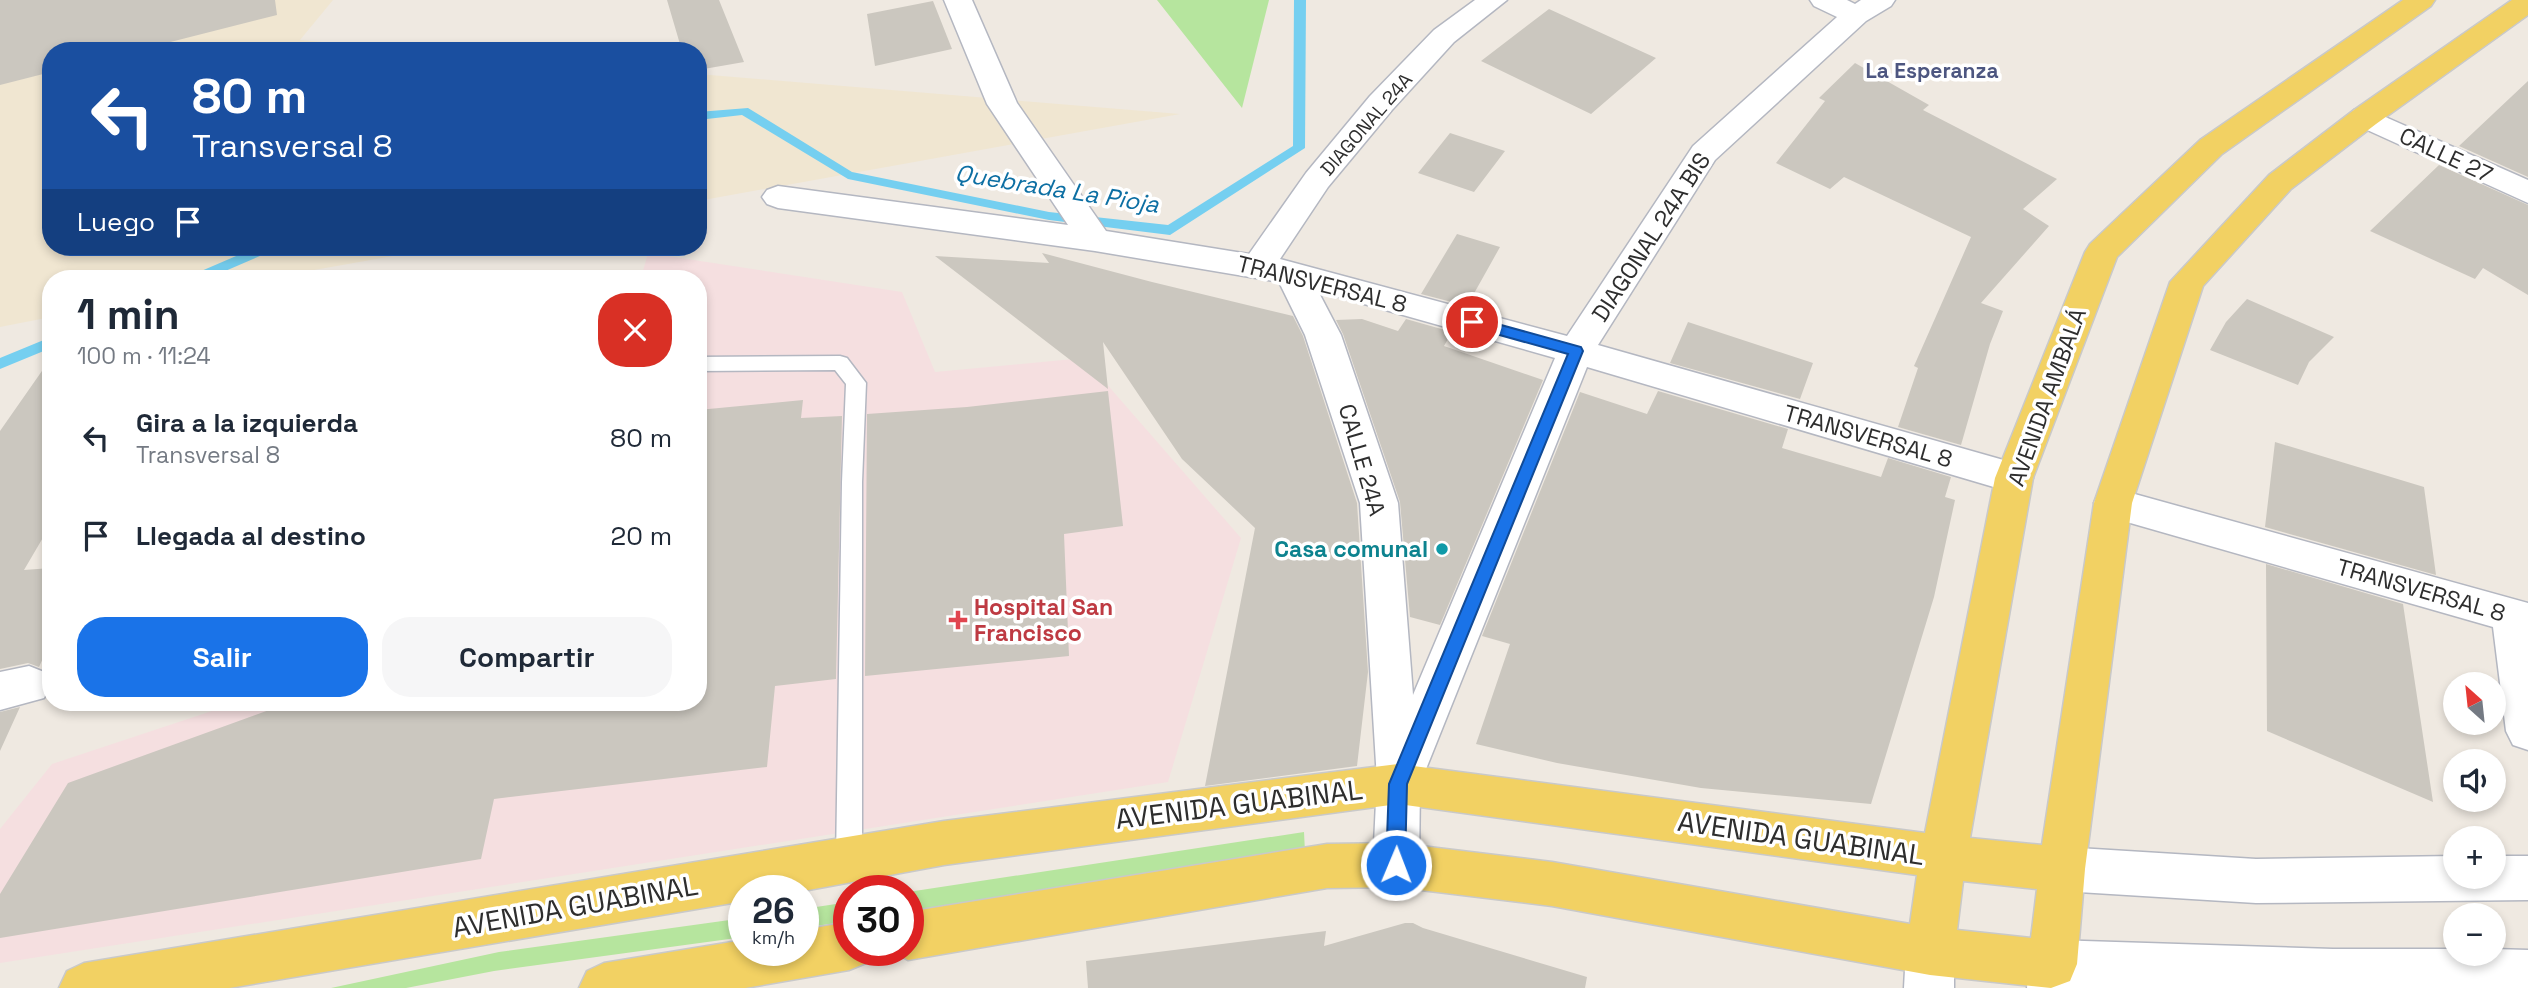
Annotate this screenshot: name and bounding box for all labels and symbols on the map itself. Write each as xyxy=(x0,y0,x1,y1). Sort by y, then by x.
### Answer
district label: La Esperanza xyxy=(1865,57,1999,84)
street label: DIAGONAL 24A xyxy=(1315,68,1418,181)
street label: CALLE 27 xyxy=(2394,120,2498,190)
street label: DIAGONAL 24A BIS xyxy=(1585,147,1717,327)
water label: Quebrada La Pioja xyxy=(953,157,1161,220)
street label: TRANSVERSAL 8 xyxy=(1234,248,1410,320)
pin xyxy=(1442,292,1502,352)
street label: AVENIDA AMBALÁ xyxy=(2001,304,2093,490)
street label: TRANSVERSAL 8 xyxy=(1780,398,1956,474)
street label: CALLE 24A xyxy=(1332,401,1392,519)
place label: Casa comunal xyxy=(1274,534,1428,564)
marker: Casa comunal xyxy=(1434,541,1450,557)
street label: TRANSVERSAL 8 xyxy=(2333,552,2509,628)
place label: Hospital San Francisco xyxy=(974,592,1113,648)
marker: Hospital San Francisco xyxy=(948,610,968,630)
north arrow xyxy=(2443,672,2506,735)
street label: AVENIDA GUABINAL xyxy=(1113,771,1365,837)
street label: AVENIDA GUABINAL xyxy=(1675,803,1927,873)
position arrow xyxy=(1359,828,1433,902)
street label: AVENIDA GUABINAL xyxy=(449,867,701,945)
speed limit sign: 30 xyxy=(833,875,924,966)

